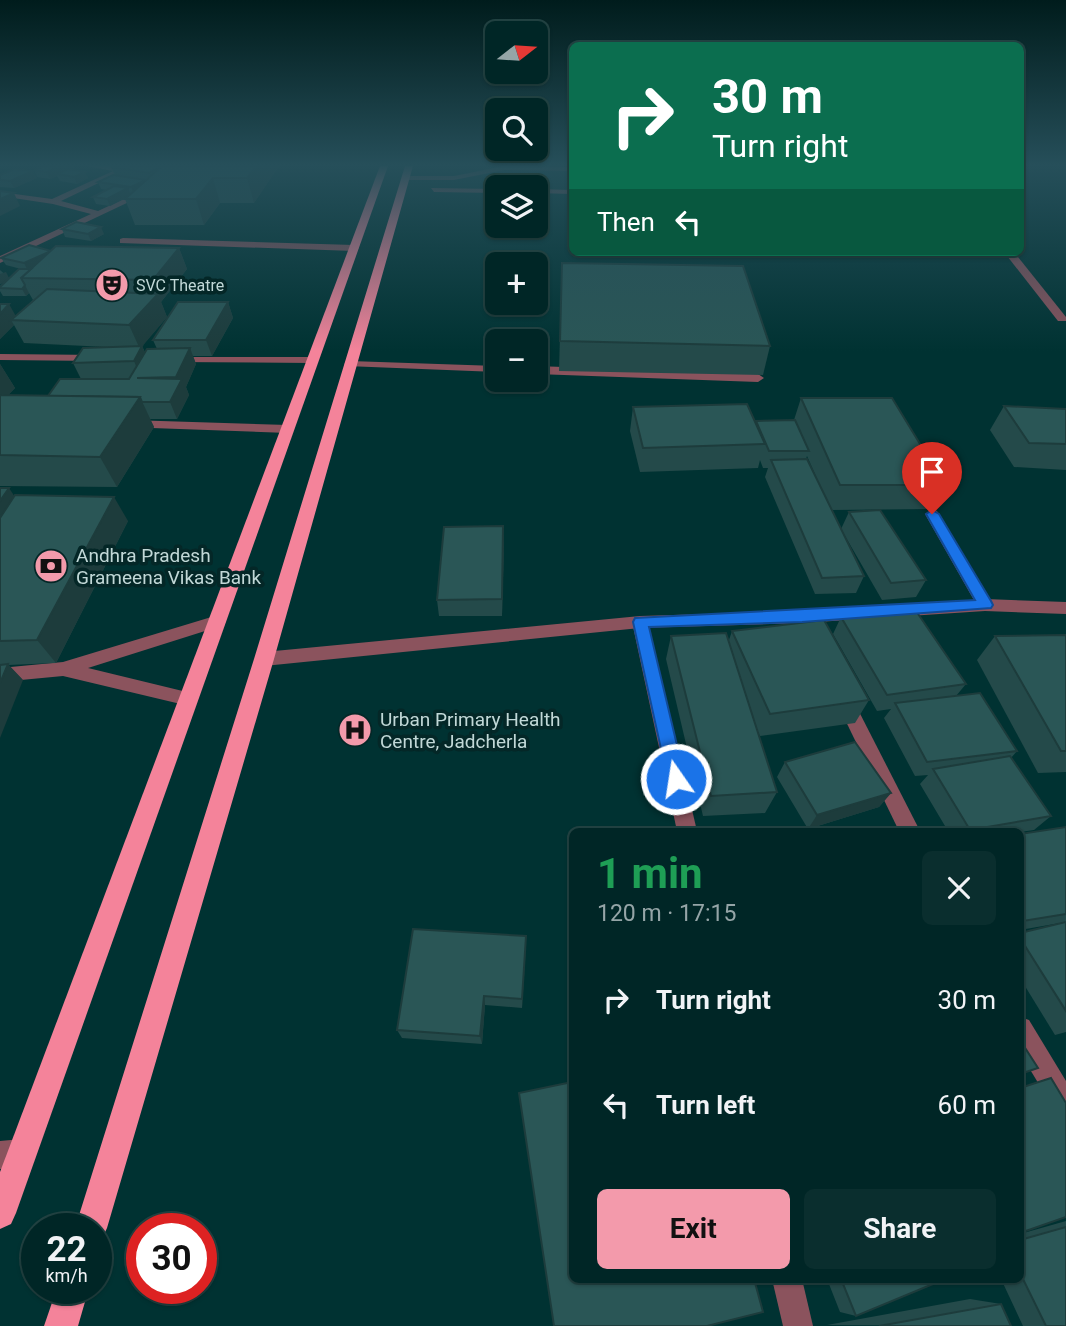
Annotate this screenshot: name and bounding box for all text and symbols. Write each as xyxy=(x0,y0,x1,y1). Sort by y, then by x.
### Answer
north arrow xyxy=(485,21,548,84)
map controls xyxy=(485,21,548,392)
text: 30 m xyxy=(712,68,823,125)
icon: right xyxy=(597,70,688,161)
button: search xyxy=(485,98,548,161)
text: Turn right xyxy=(712,127,848,165)
button: layers xyxy=(485,175,548,238)
icon: left xyxy=(669,203,707,241)
text: Then xyxy=(597,207,655,237)
button: + xyxy=(485,252,548,315)
theatre icon: SVC Theatre xyxy=(93,266,131,304)
place label: SVC Theatre xyxy=(136,276,224,295)
button: − xyxy=(485,329,548,392)
pin xyxy=(902,442,962,514)
icon: arrive xyxy=(913,453,951,491)
place label: Andhra Pradesh Grameena Vikas Bank xyxy=(76,544,262,589)
bank icon: Andhra Pradesh Grameena Vikas Bank xyxy=(32,547,70,585)
place label: Urban Primary Health Centre, Jadcherla xyxy=(380,708,561,753)
hospital icon: Urban Primary Health Centre, Jadcherla xyxy=(336,711,374,749)
position arrow xyxy=(639,742,713,816)
text: 1 min xyxy=(597,849,703,898)
button: close xyxy=(922,851,996,925)
text: 120 m · 17:15 xyxy=(597,900,736,927)
icon: right xyxy=(597,981,635,1019)
text: Turn right xyxy=(656,985,771,1015)
text: 30 m xyxy=(938,985,996,1015)
icon: left xyxy=(597,1086,635,1124)
text: Turn left xyxy=(656,1090,755,1120)
text: 60 m xyxy=(938,1090,996,1120)
button: Exit xyxy=(597,1189,790,1269)
button: Share xyxy=(804,1189,996,1269)
speed limit sign: 30 xyxy=(126,1213,217,1304)
text: 22 xyxy=(46,1229,87,1270)
text: km/h xyxy=(45,1265,88,1286)

